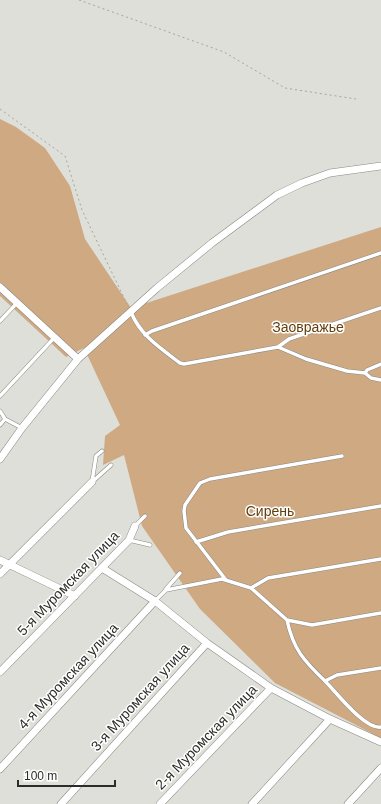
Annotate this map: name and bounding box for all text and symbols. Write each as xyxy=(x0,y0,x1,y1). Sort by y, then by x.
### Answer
park label: Заовражье xyxy=(272,319,344,335)
park label: Сирень xyxy=(246,503,294,519)
street label: 5-я Муромская улица xyxy=(14,527,122,639)
street label: 4-я Муромская улица xyxy=(15,620,121,732)
street label: 3-я Муромская улица xyxy=(88,640,193,754)
street label: 2-я Муромская улица xyxy=(152,681,260,793)
scale bar xyxy=(18,762,115,788)
text: 100 m xyxy=(24,769,57,783)

